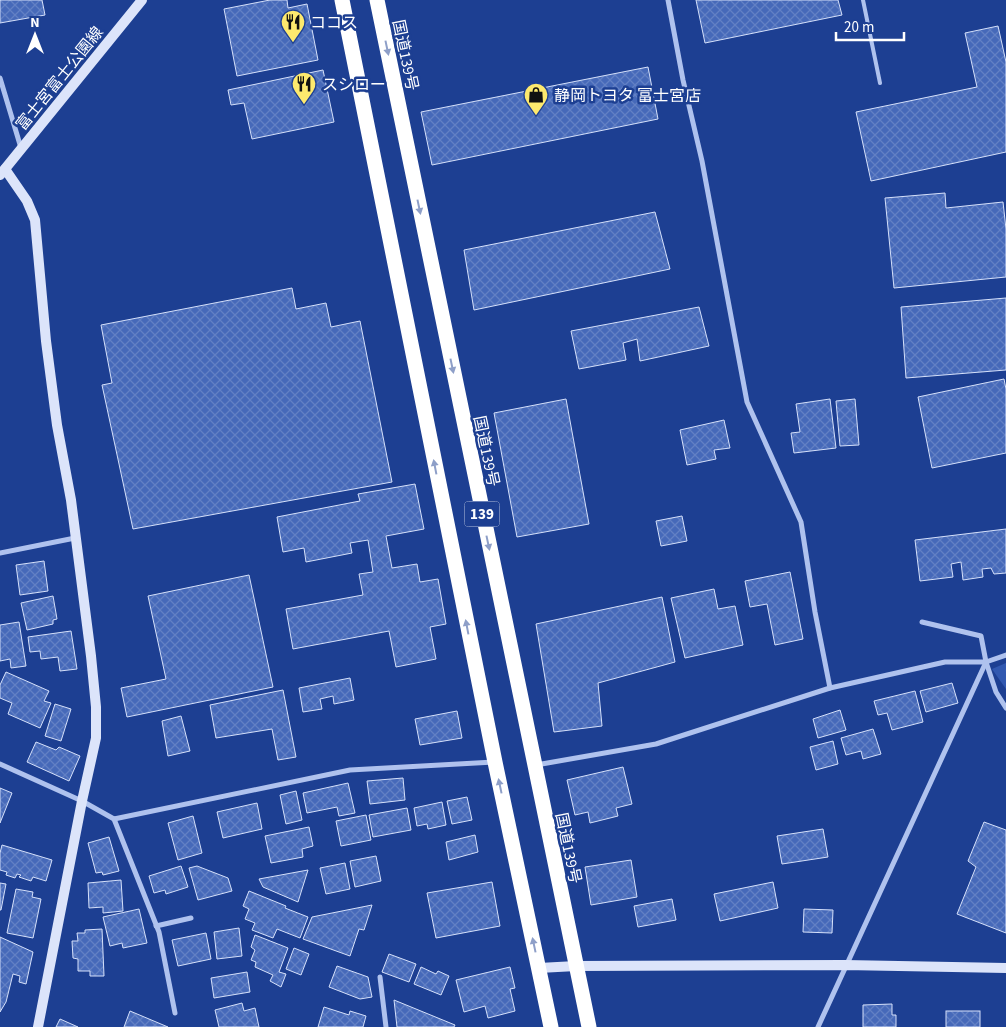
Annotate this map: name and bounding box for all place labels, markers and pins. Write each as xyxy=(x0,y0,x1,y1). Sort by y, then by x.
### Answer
restaurant icon: ココス xyxy=(280,9,306,43)
place label: ココス xyxy=(310,12,358,34)
restaurant icon: スシロー xyxy=(291,71,317,105)
place label: スシロー xyxy=(322,74,386,96)
shop icon: 静岡トヨタ 富士宮店 xyxy=(523,82,549,116)
place label: 静岡トヨタ 富士宮店 xyxy=(554,85,701,107)

